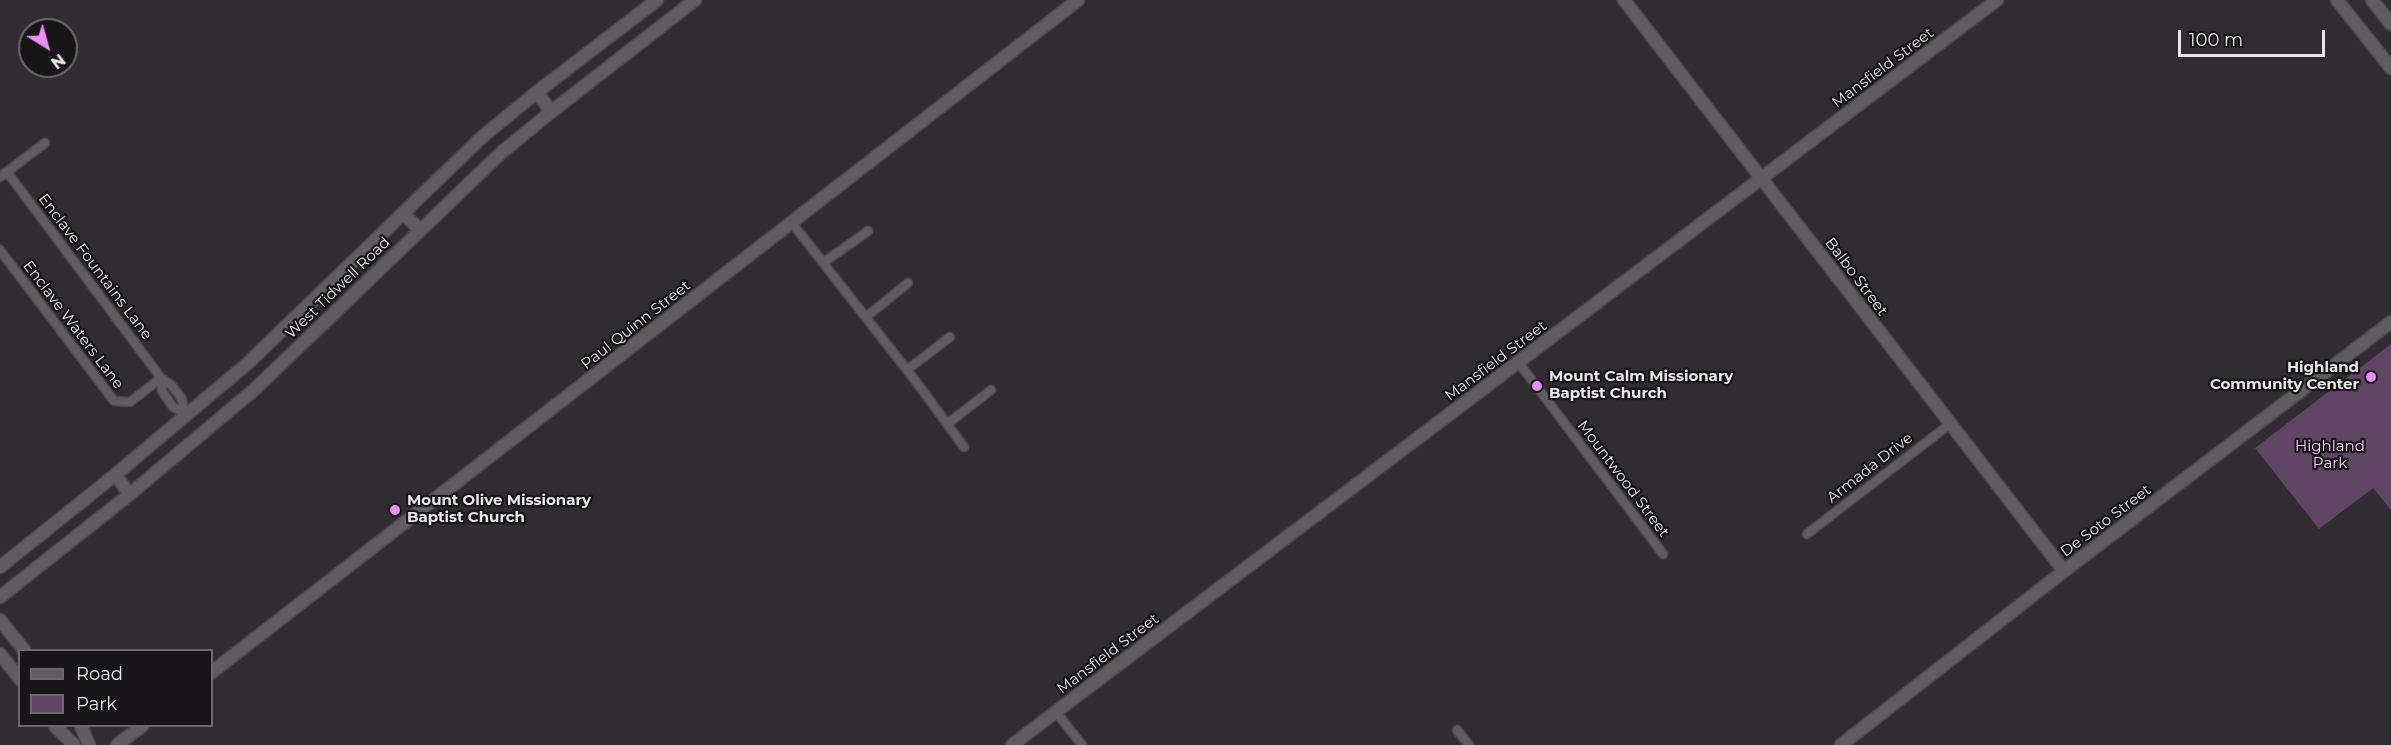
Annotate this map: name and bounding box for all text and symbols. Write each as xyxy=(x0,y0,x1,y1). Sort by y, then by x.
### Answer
north arrow xyxy=(18,18,78,78)
scale bar xyxy=(2181,18,2328,56)
street label: Mansfield Street xyxy=(1829,24,1937,112)
text: 100 m xyxy=(2189,29,2243,51)
text: N xyxy=(47,50,69,73)
street label: Enclave Fountains Lane xyxy=(34,191,156,343)
street label: West Tidwell Road xyxy=(282,233,394,343)
street label: Balbo Street xyxy=(1821,234,1891,320)
street label: Enclave Waters Lane xyxy=(19,257,127,393)
street label: Paul Quinn Street xyxy=(578,277,694,373)
street label: Mansfield Street xyxy=(1442,317,1550,405)
place label: Highland Community Center xyxy=(2210,359,2359,394)
place label: Mount Calm Missionary Baptist Church xyxy=(1549,368,1733,403)
marker: Highland Community Center xyxy=(2364,370,2378,384)
marker: Mount Calm Missionary Baptist Church xyxy=(1530,379,1544,393)
street label: Mountwood Street xyxy=(1573,417,1673,541)
street label: Armada Drive xyxy=(1824,429,1916,507)
park label: Highland Park xyxy=(2295,438,2365,473)
street label: De Soto Street xyxy=(2057,481,2155,561)
place label: Mount Olive Missionary Baptist Church xyxy=(407,492,591,527)
marker: Mount Olive Missionary Baptist Church xyxy=(388,503,402,517)
street label: Mansfield Street xyxy=(1054,610,1162,698)
legend xyxy=(18,649,213,727)
text: Road xyxy=(76,663,123,685)
text: Park xyxy=(76,693,117,715)

